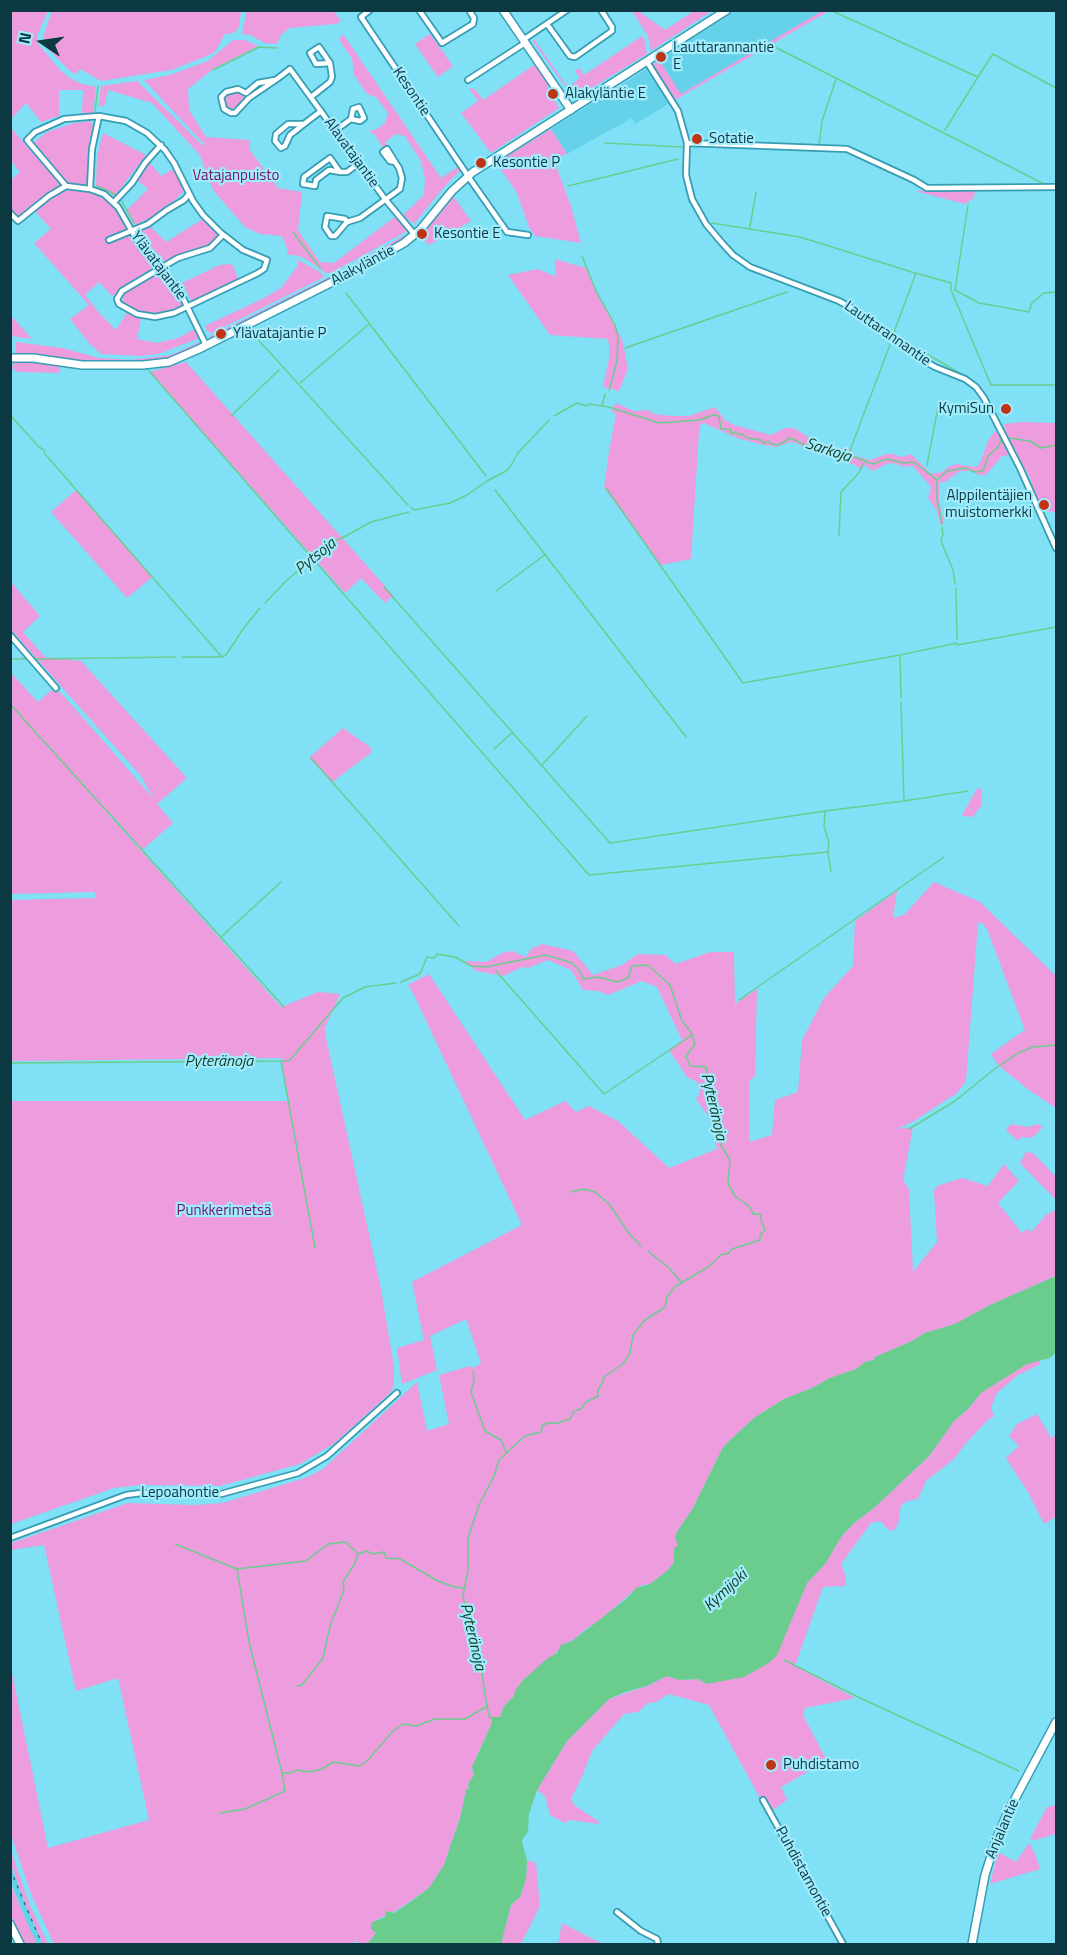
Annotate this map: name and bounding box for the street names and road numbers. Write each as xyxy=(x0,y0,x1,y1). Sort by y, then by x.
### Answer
street label: Kesontie xyxy=(388,64,434,120)
street label: Alavatajantie xyxy=(320,114,382,192)
street label: Ylävatajantie xyxy=(126,228,190,304)
street label: Alakyläntie xyxy=(328,242,398,290)
street label: Lauttarannantie xyxy=(840,298,934,370)
street label: Lepoahontie xyxy=(141,1484,219,1502)
street label: Anjalantie xyxy=(982,1797,1024,1861)
street label: Puhdistamontie xyxy=(771,1824,835,1920)

